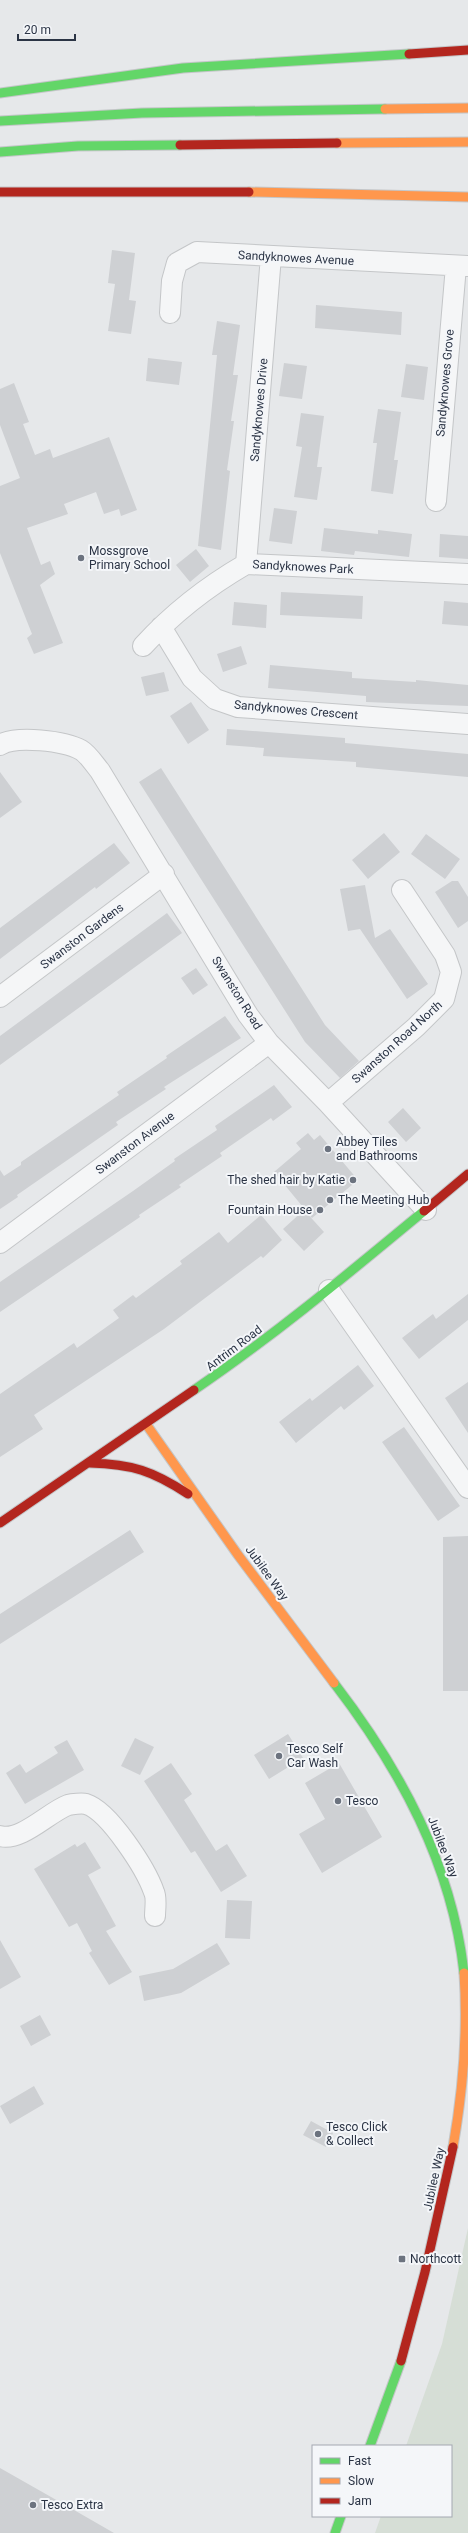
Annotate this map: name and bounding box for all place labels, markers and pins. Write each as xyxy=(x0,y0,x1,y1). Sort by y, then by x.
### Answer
place label: Mossgrove Primary School xyxy=(89,544,170,572)
marker: Mossgrove Primary School xyxy=(76,553,86,563)
place label: Abbey Tiles and Bathrooms xyxy=(336,1135,418,1163)
marker: Abbey Tiles and Bathrooms xyxy=(323,1144,333,1154)
place label: The shed hair by Katie xyxy=(227,1173,345,1187)
marker: The shed hair by Katie xyxy=(348,1175,358,1185)
place label: The Meeting Hub xyxy=(338,1193,430,1207)
marker: The Meeting Hub xyxy=(325,1195,335,1205)
place label: Fountain House xyxy=(228,1203,312,1217)
marker: Fountain House xyxy=(315,1205,325,1215)
place label: Tesco Self Car Wash xyxy=(287,1742,344,1770)
marker: Tesco Self Car Wash xyxy=(274,1751,284,1761)
place label: Tesco xyxy=(346,1794,378,1808)
marker: Tesco xyxy=(333,1796,343,1806)
place label: Tesco Click & Collect xyxy=(326,2120,388,2148)
marker: Tesco Click & Collect xyxy=(313,2129,323,2139)
place label: Northcott xyxy=(410,2252,461,2266)
marker: Northcott xyxy=(397,2254,407,2264)
place label: Tesco Extra xyxy=(41,2498,103,2512)
marker: Tesco Extra xyxy=(28,2500,38,2510)

